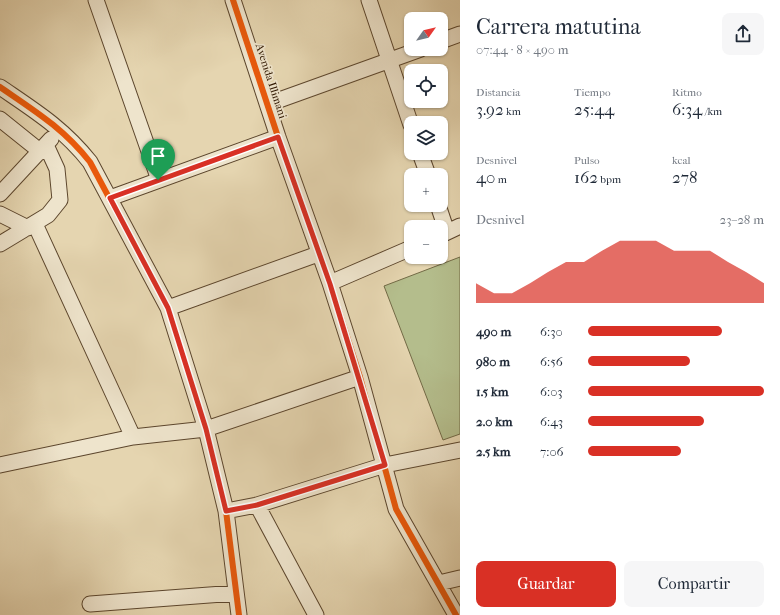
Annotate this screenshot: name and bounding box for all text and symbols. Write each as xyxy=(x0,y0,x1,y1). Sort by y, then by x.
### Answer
north arrow xyxy=(404,12,448,56)
map controls xyxy=(404,12,448,264)
button: share xyxy=(722,13,764,55)
text: Carrera matutina xyxy=(476,14,641,40)
street label: Avenida Illimani xyxy=(252,41,289,121)
text: 07:44 · 8 × 490 m xyxy=(476,42,569,57)
button: locate xyxy=(404,64,448,108)
text: Distancia xyxy=(476,86,520,99)
text: Tiempo xyxy=(574,86,611,99)
text: Ritmo xyxy=(672,86,702,99)
text: 3.92 xyxy=(476,99,504,119)
text: 25:44 xyxy=(574,99,614,119)
text: 6:34 xyxy=(672,99,702,119)
text: km xyxy=(504,105,521,118)
text: /km xyxy=(702,105,722,118)
button: layers xyxy=(404,116,448,160)
pin xyxy=(141,139,175,180)
icon: arrive xyxy=(147,145,169,167)
text: Desnivel xyxy=(476,154,517,167)
text: Pulso xyxy=(574,154,600,167)
text: kcal xyxy=(672,154,691,167)
text: 40 xyxy=(476,167,495,187)
text: 162 xyxy=(574,167,598,187)
text: 278 xyxy=(672,167,697,187)
button: + xyxy=(404,168,448,212)
text: m xyxy=(495,173,507,186)
text: bpm xyxy=(598,173,621,186)
text: Desnivel xyxy=(476,212,525,227)
text: 23–28 m xyxy=(720,212,764,227)
button: − xyxy=(404,220,448,264)
text: 490 m xyxy=(476,324,511,339)
text: 6:30 xyxy=(540,324,563,339)
text: 980 m xyxy=(476,354,510,369)
text: 6:56 xyxy=(540,354,563,369)
text: 1.5 km xyxy=(476,384,509,399)
text: 6:03 xyxy=(540,384,563,399)
text: 2.0 km xyxy=(476,414,513,429)
text: 6:43 xyxy=(540,414,563,429)
text: 2.5 km xyxy=(476,444,511,459)
text: 7:06 xyxy=(540,444,564,459)
button: Guardar xyxy=(476,561,616,607)
button: Compartir xyxy=(624,561,764,607)

